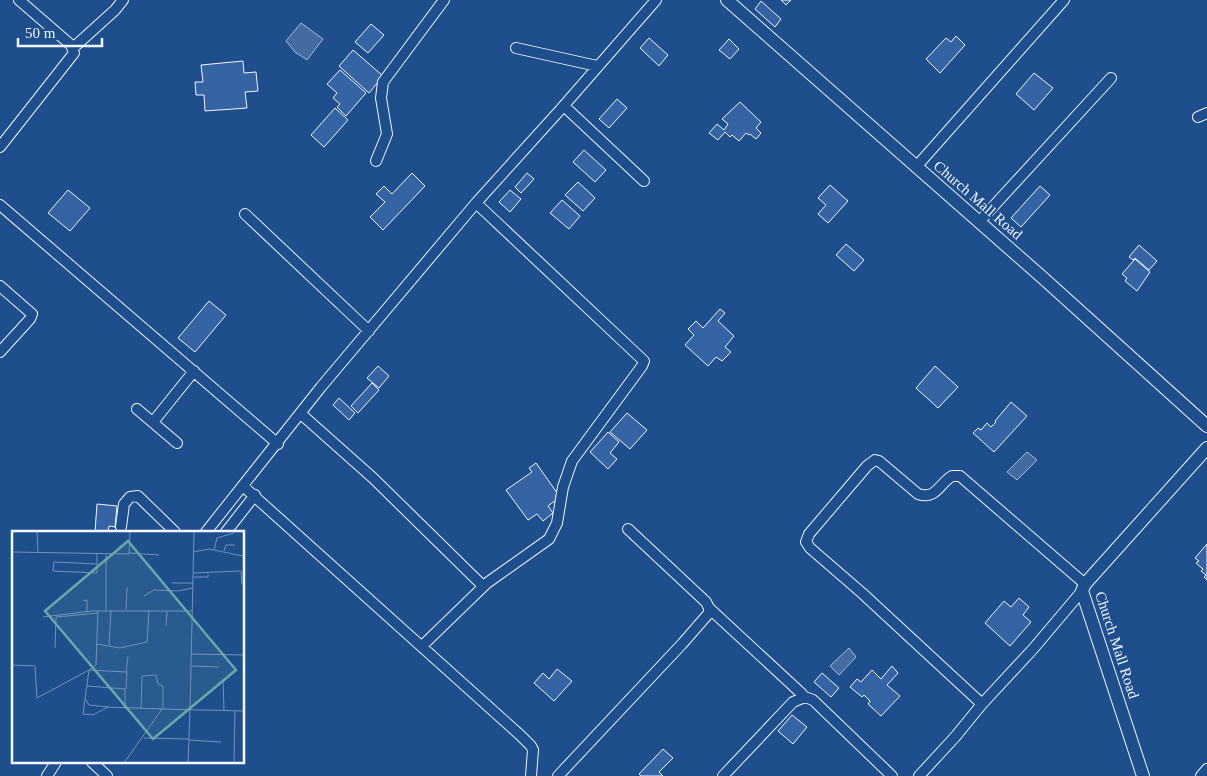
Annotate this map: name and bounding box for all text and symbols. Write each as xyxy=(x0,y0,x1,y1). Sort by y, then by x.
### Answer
scale bar xyxy=(18,15,101,47)
text: 50 m xyxy=(25,25,56,41)
street label: Church Mall Road xyxy=(931,157,1026,243)
inset map xyxy=(12,531,245,764)
street label: Church Mall Road xyxy=(1092,589,1142,701)

